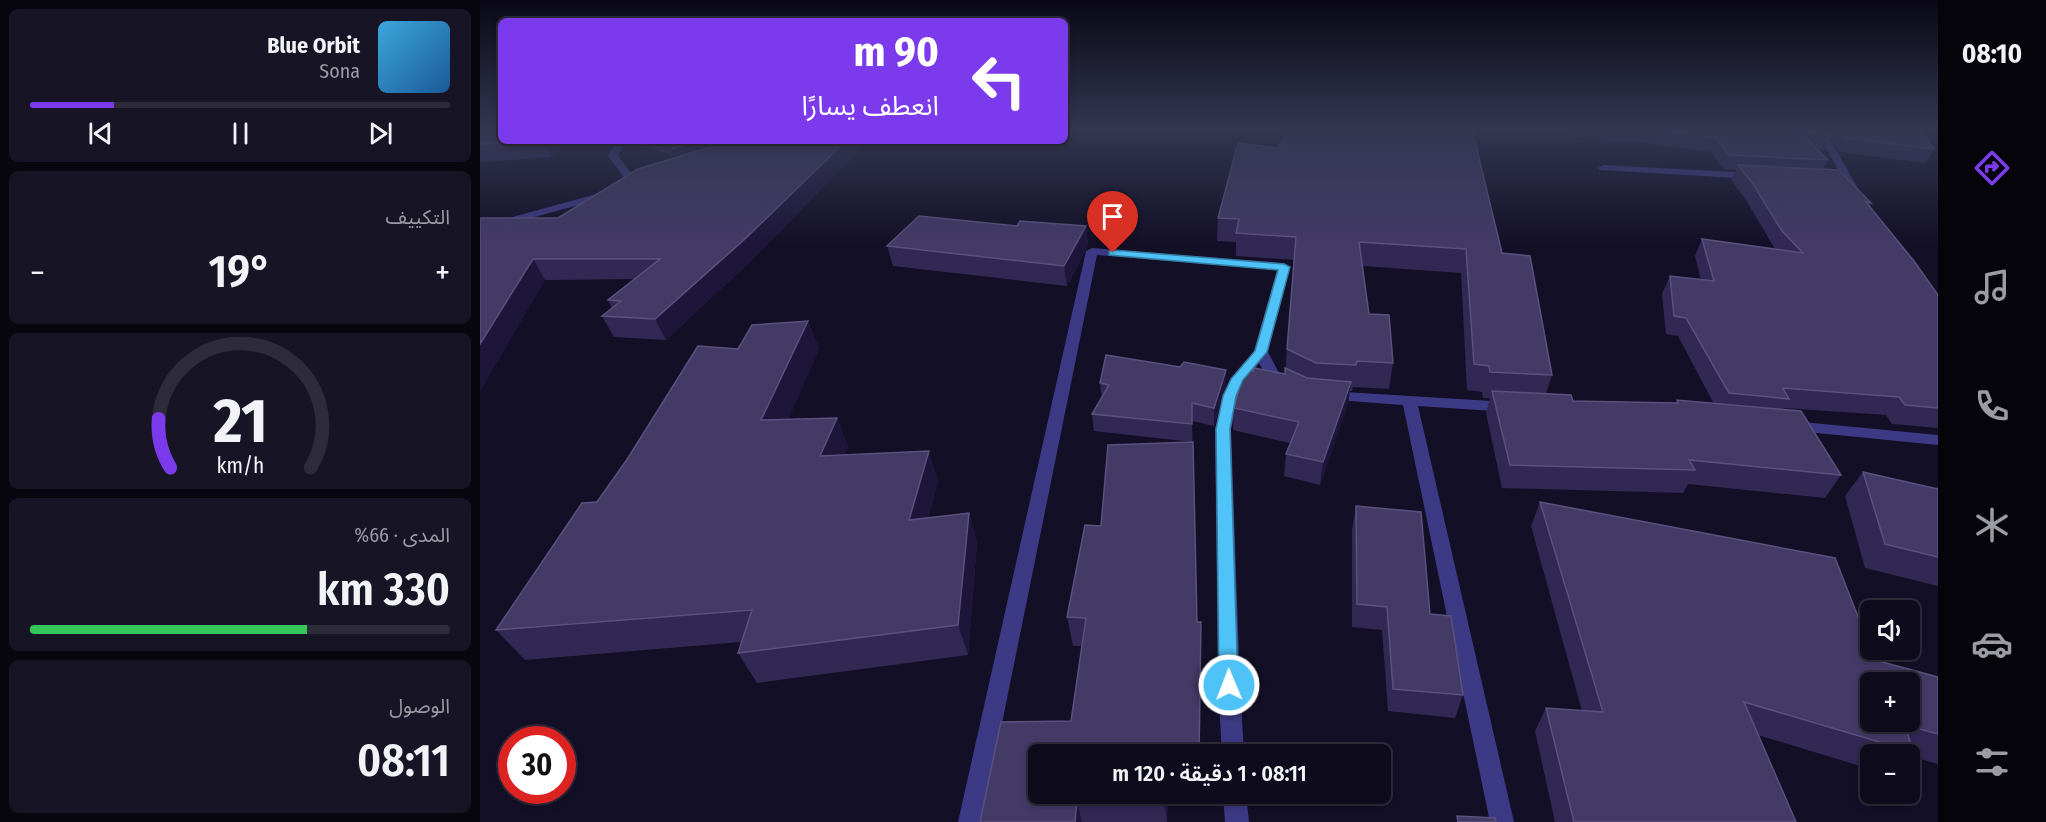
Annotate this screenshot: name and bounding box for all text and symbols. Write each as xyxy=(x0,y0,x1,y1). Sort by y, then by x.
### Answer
text: 90 m xyxy=(854,27,939,77)
text: Blue Orbit xyxy=(267,32,360,59)
text: 08:10 xyxy=(1962,38,2022,70)
icon: left xyxy=(960,42,1038,120)
text: Sona xyxy=(319,59,360,83)
text: انعطف يسارًا xyxy=(802,90,939,122)
icon: previous xyxy=(84,117,117,150)
icon: pause xyxy=(224,117,257,150)
icon: next xyxy=(364,117,397,150)
icon: directions xyxy=(1971,147,2013,189)
pin xyxy=(1087,191,1138,253)
icon: arrive xyxy=(1096,200,1129,233)
text: التكييف xyxy=(386,205,450,229)
text: 19° xyxy=(209,245,271,299)
text: − xyxy=(30,253,45,293)
text: + xyxy=(435,253,450,293)
icon: music xyxy=(1971,266,2013,308)
text: 21 xyxy=(212,384,267,459)
icon: phone xyxy=(1971,385,2013,427)
text: km/h xyxy=(216,453,264,479)
icon: climate xyxy=(1971,504,2013,546)
text: المدى · 66% xyxy=(354,523,450,547)
text: 330 km xyxy=(317,563,450,617)
map controls xyxy=(1860,600,1920,804)
button: sound xyxy=(1860,600,1920,660)
icon: car xyxy=(1971,623,2013,665)
position arrow xyxy=(1197,653,1261,717)
button: + xyxy=(1860,672,1920,732)
text: الوصول xyxy=(389,694,450,718)
speed limit sign: 30 xyxy=(498,726,576,804)
text: 08:11 xyxy=(357,734,450,788)
icon: filters xyxy=(1971,741,2013,783)
button: − xyxy=(1860,744,1920,804)
text: 08:11 · 1 دقيقة · 120 m xyxy=(1112,760,1307,787)

